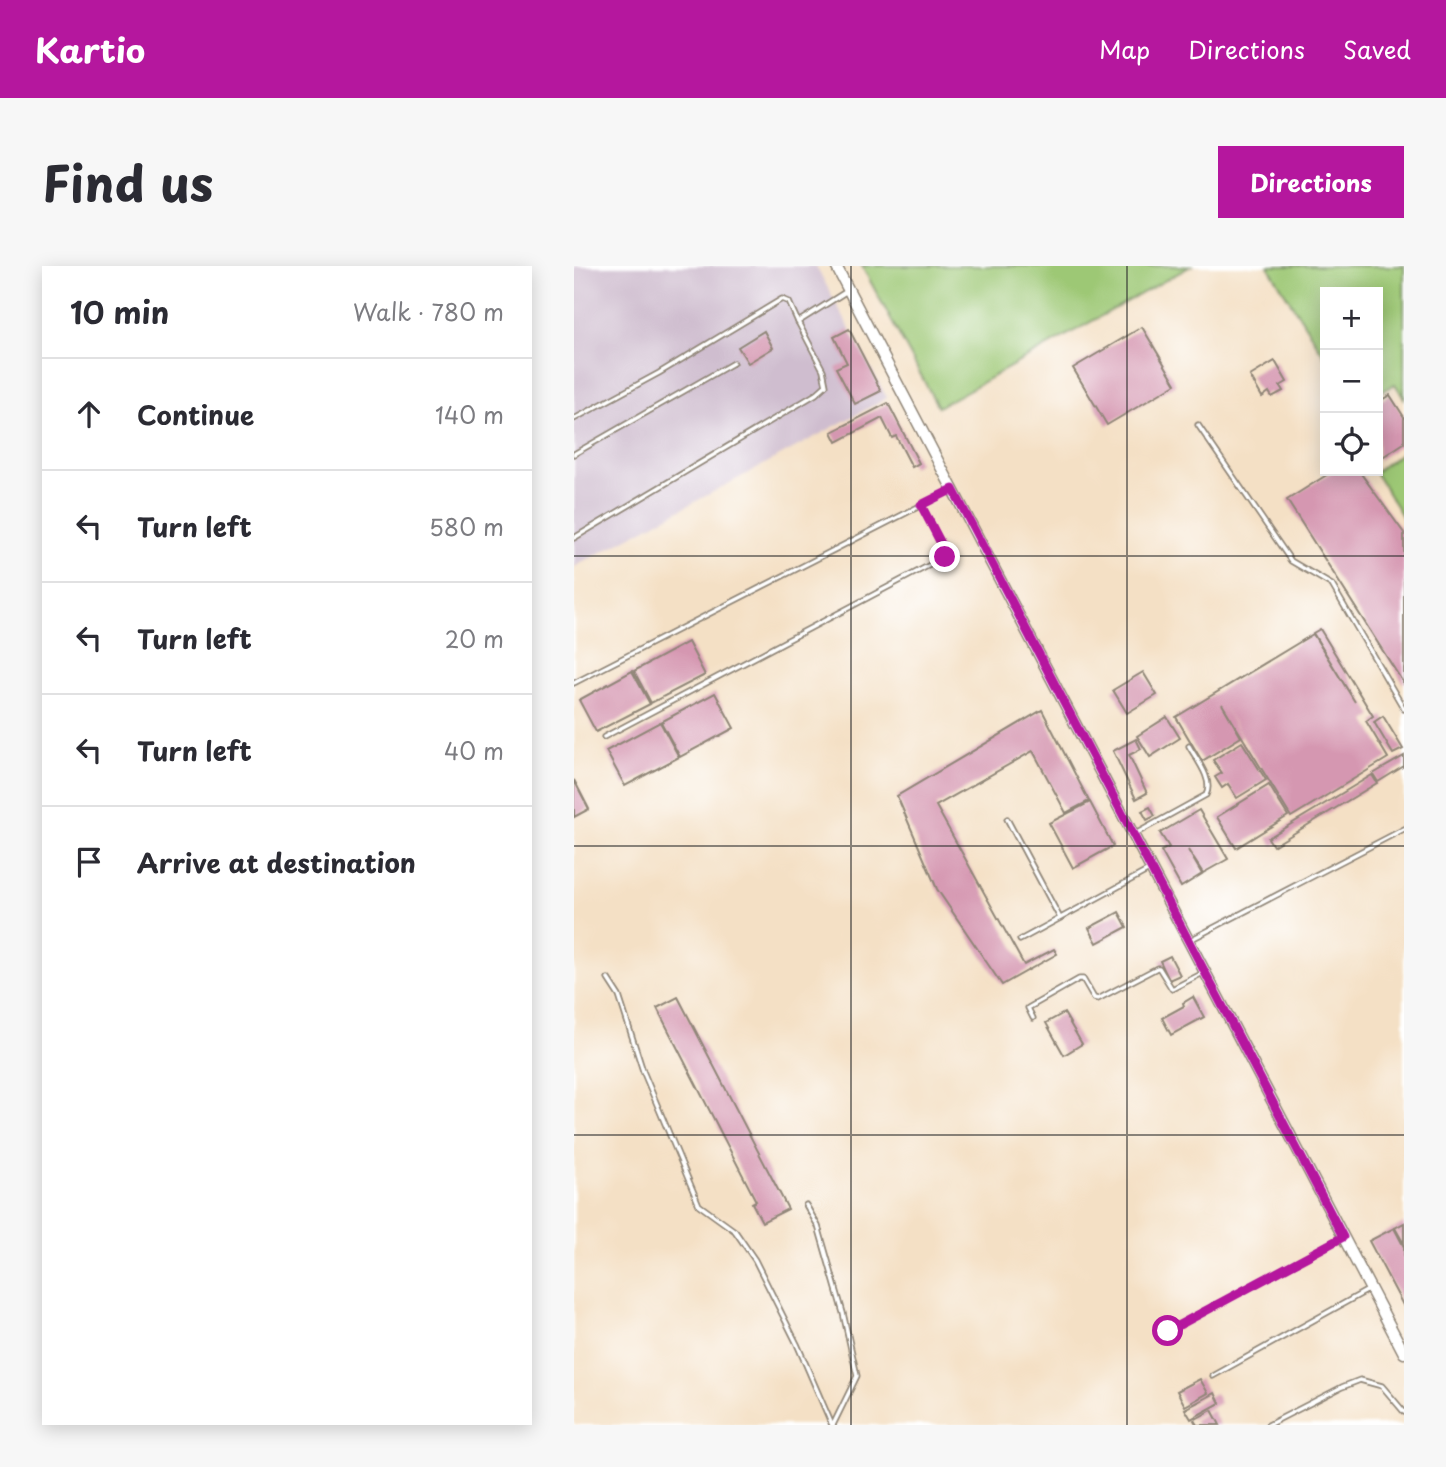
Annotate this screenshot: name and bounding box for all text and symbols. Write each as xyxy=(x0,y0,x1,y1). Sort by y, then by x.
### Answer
text: Kartio xyxy=(35,24,145,74)
text: Map xyxy=(1099,31,1150,67)
text: Directions xyxy=(1188,31,1305,67)
text: Saved xyxy=(1343,31,1411,67)
text: Find us xyxy=(42,145,213,219)
button: Directions xyxy=(1218,146,1404,218)
map controls xyxy=(1320,287,1383,476)
button: + xyxy=(1320,287,1383,350)
text: 10 min xyxy=(70,289,169,334)
text: Walk · 780 m xyxy=(353,294,504,329)
button: − xyxy=(1320,350,1383,413)
icon: ahead xyxy=(70,395,108,433)
text: Continue xyxy=(137,395,254,434)
text: 140 m xyxy=(435,397,504,432)
button: locate xyxy=(1320,413,1383,476)
icon: left xyxy=(70,507,108,545)
text: Turn left xyxy=(137,507,252,546)
text: 580 m xyxy=(429,509,504,544)
route end xyxy=(929,541,960,572)
icon: left xyxy=(70,619,108,657)
text: Turn left xyxy=(137,619,252,658)
text: 20 m xyxy=(445,621,504,656)
icon: left xyxy=(70,731,108,769)
text: Turn left xyxy=(137,731,252,770)
text: 40 m xyxy=(444,733,504,768)
icon: arrive xyxy=(70,843,108,881)
text: Arrive at destination xyxy=(137,843,416,882)
route start xyxy=(1152,1315,1183,1346)

